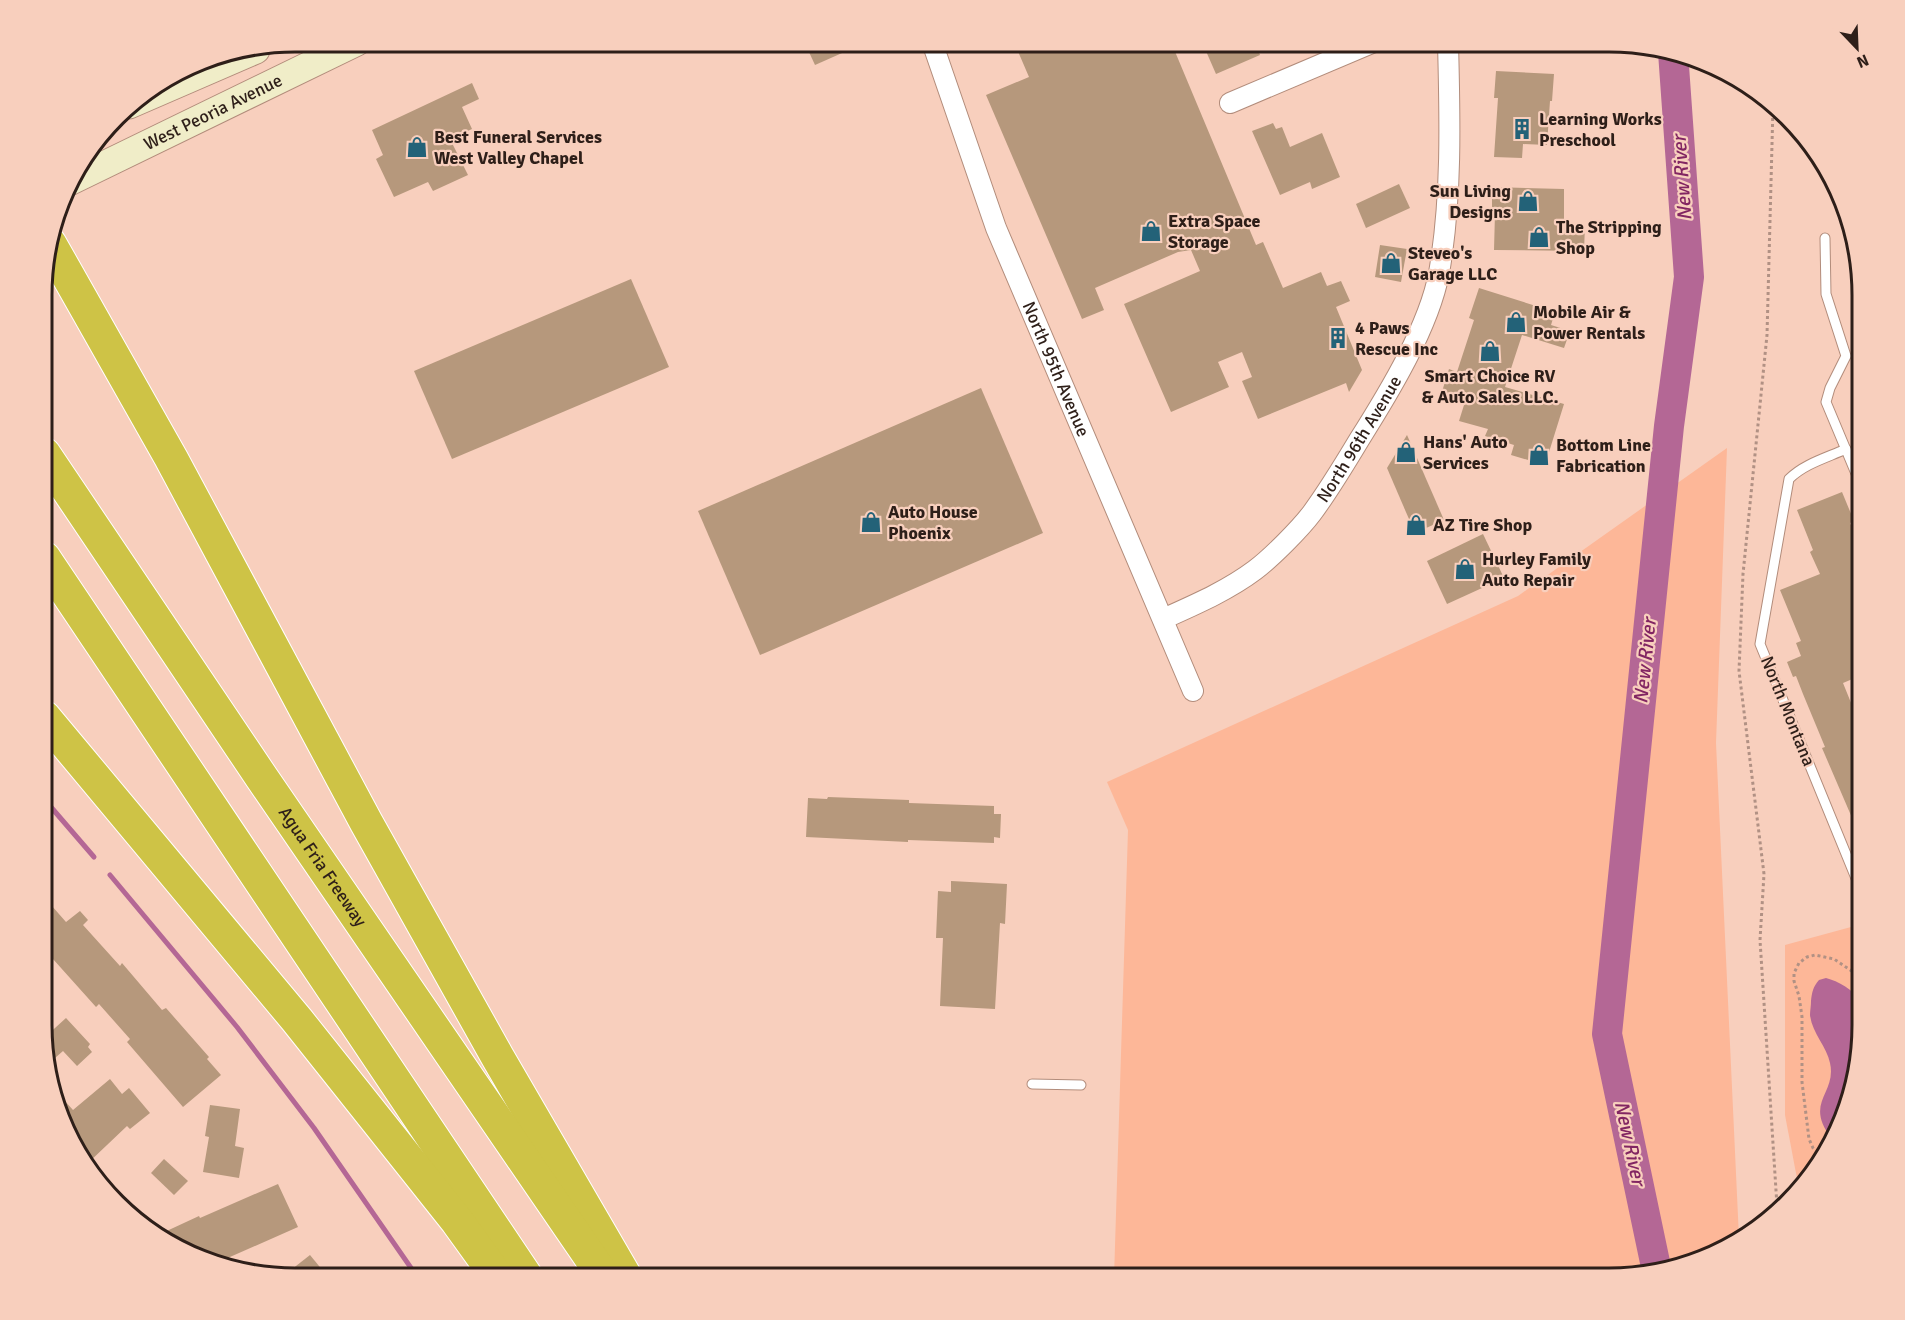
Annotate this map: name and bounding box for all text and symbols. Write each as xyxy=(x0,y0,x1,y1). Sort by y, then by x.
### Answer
north arrow xyxy=(1827,18,1887,78)
text: N xyxy=(1853,50,1872,72)
street label: West Peoria Avenue xyxy=(140,69,286,155)
place label: Learning Works Preschool xyxy=(1539,108,1662,151)
building icon: Learning Works Preschool xyxy=(1510,117,1534,141)
place label: Best Funeral Services West Valley Chapel xyxy=(434,126,602,169)
water label: New River xyxy=(1666,132,1697,222)
shop icon: Best Funeral Services West Valley Chapel xyxy=(405,135,429,159)
place label: Sun Living Designs xyxy=(1430,180,1511,223)
shop icon: Sun Living Designs xyxy=(1516,189,1540,213)
place label: Extra Space Storage xyxy=(1168,210,1261,253)
place label: The Stripping Shop xyxy=(1556,216,1662,259)
shop icon: Extra Space Storage xyxy=(1139,219,1163,243)
shop icon: The Stripping Shop xyxy=(1527,225,1551,249)
place label: Steveo's Garage LLC xyxy=(1408,242,1497,285)
shop icon: Steveo's Garage LLC xyxy=(1379,251,1403,275)
street label: North 95th Avenue xyxy=(1018,298,1094,440)
place label: Mobile Air & Power Rentals xyxy=(1533,301,1645,344)
shop icon: Mobile Air & Power Rentals xyxy=(1504,310,1528,334)
place label: 4 Paws Rescue Inc xyxy=(1355,317,1438,360)
building icon: 4 Paws Rescue Inc xyxy=(1326,326,1350,350)
shop icon: Smart Choice RV & Auto Sales LLC. xyxy=(1478,339,1502,363)
place label: Smart Choice RV & Auto Sales LLC. xyxy=(1421,365,1559,408)
street label: North 96th Avenue xyxy=(1312,372,1406,507)
place label: Hans' Auto Services xyxy=(1423,431,1508,474)
place label: Bottom Line Fabrication xyxy=(1556,434,1651,477)
shop icon: Hans' Auto Services xyxy=(1394,440,1418,464)
shop icon: Bottom Line Fabrication xyxy=(1527,443,1551,467)
place label: Auto House Phoenix xyxy=(888,501,978,544)
shop icon: Auto House Phoenix xyxy=(859,510,883,534)
shop icon: AZ Tire Shop xyxy=(1404,513,1428,537)
place label: AZ Tire Shop xyxy=(1433,514,1532,536)
place label: Hurley Family Auto Repair xyxy=(1482,548,1591,591)
shop icon: Hurley Family Auto Repair xyxy=(1453,557,1477,581)
water label: New River xyxy=(1628,614,1662,705)
street label: North Montana xyxy=(1756,653,1820,769)
street label: Agua Fria Freeway xyxy=(274,802,372,931)
water label: New River xyxy=(1609,1099,1652,1190)

